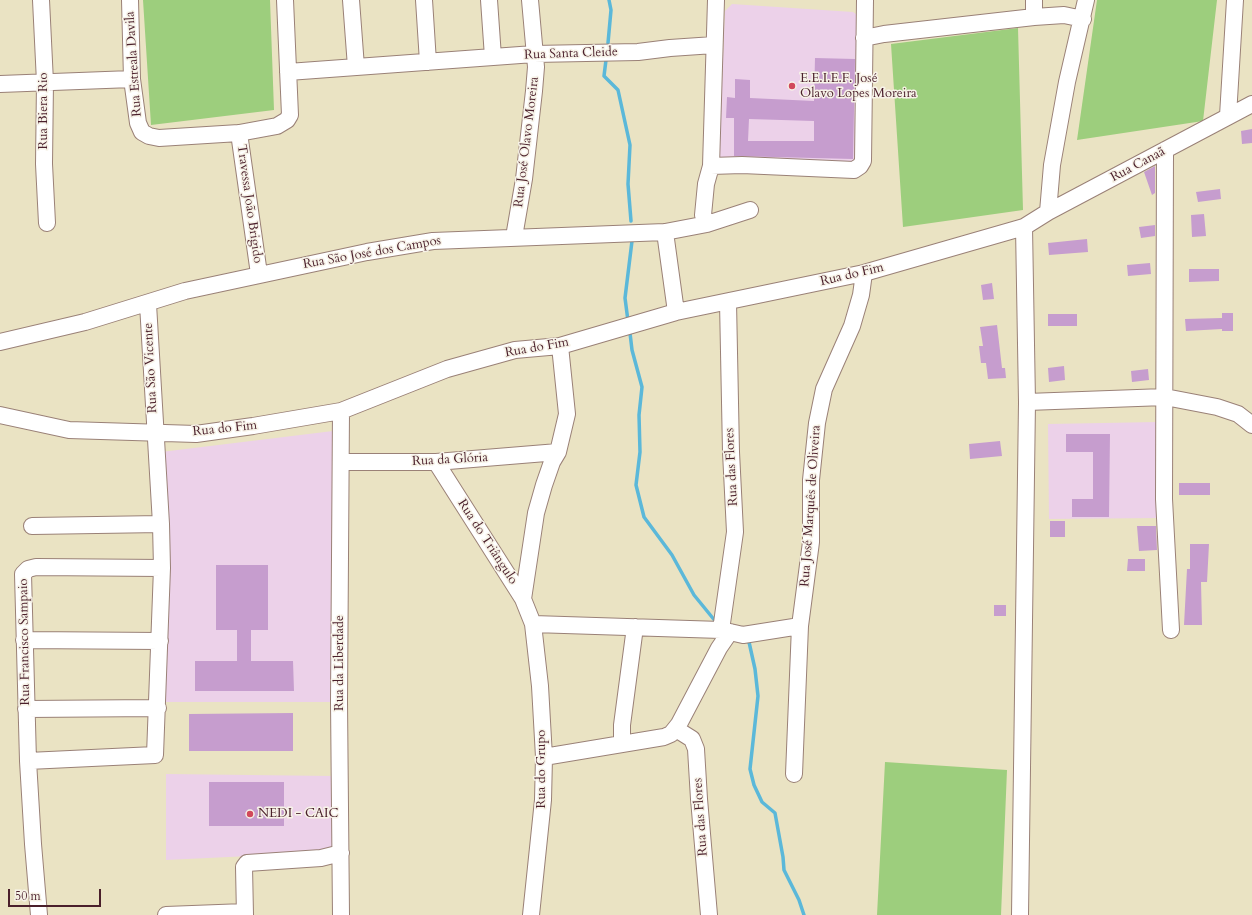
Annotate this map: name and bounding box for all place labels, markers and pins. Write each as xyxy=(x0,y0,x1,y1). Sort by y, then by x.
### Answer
place label: E.E.I.E.F. José Olavo Lopes Moreira xyxy=(800,71,917,102)
marker: E.E.I.E.F. José Olavo Lopes Moreira xyxy=(787,81,797,91)
place label: NEDI - CAIC xyxy=(258,806,338,822)
marker: NEDI - CAIC xyxy=(245,809,255,819)

